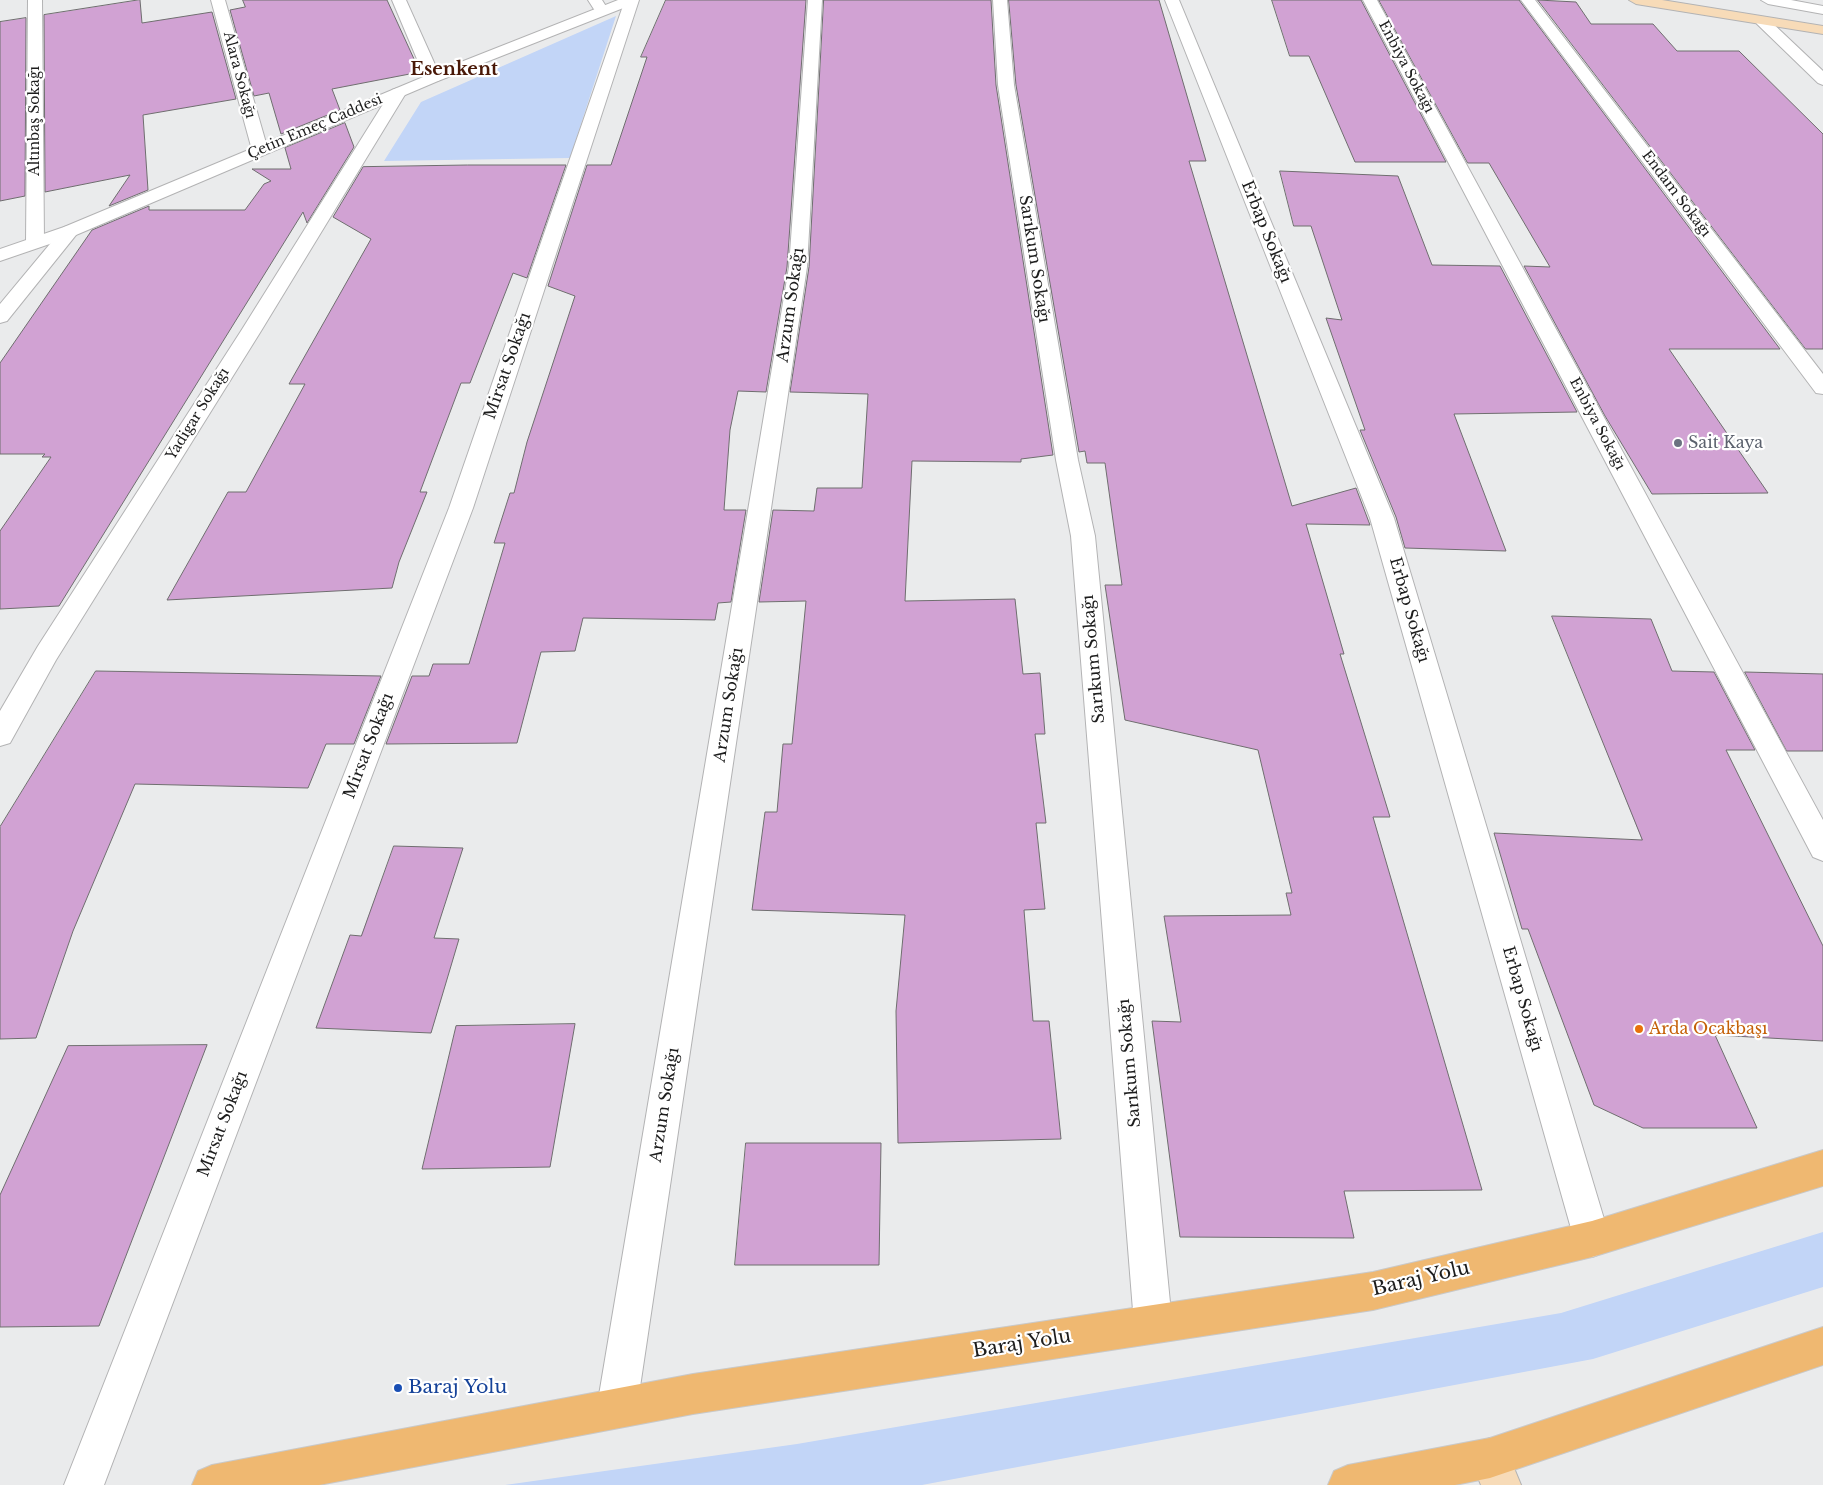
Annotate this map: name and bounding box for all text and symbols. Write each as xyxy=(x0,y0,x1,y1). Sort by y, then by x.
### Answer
street label: Enbiya Sokağı xyxy=(1375,18,1437,116)
street label: Alara Sokağı xyxy=(219,30,259,120)
district label: Esenkent xyxy=(410,59,498,81)
street label: Altınbaş Sokağı xyxy=(27,66,43,176)
street label: Çetin Emeç Caddesi xyxy=(245,91,385,163)
street label: Endam Sokağı xyxy=(1638,148,1714,240)
street label: Erbap Sokağı xyxy=(1237,178,1295,286)
street label: Sarıkum Sokağı xyxy=(1014,194,1054,324)
street label: Arzum Sokağı xyxy=(773,246,809,364)
street label: Mirsat Sokağı xyxy=(481,310,535,422)
street label: Yadigar Sokağı xyxy=(163,365,233,463)
street label: Enbiya Sokağı xyxy=(1566,375,1628,473)
place label: Sait Kaya xyxy=(1688,433,1763,453)
marker: Sait Kaya xyxy=(1672,437,1684,449)
street label: Erbap Sokağı xyxy=(1385,555,1433,665)
street label: Sarıkum Sokağı xyxy=(1079,594,1109,724)
street label: Arzum Sokağı xyxy=(710,646,748,764)
street label: Mirsat Sokağı xyxy=(340,690,398,802)
street label: Erbap Sokağı xyxy=(1498,944,1546,1054)
street label: Sarıkum Sokağı xyxy=(1115,998,1145,1128)
place label: Arda Ocakbaşı xyxy=(1649,1019,1768,1039)
marker: Arda Ocakbaşı xyxy=(1633,1023,1645,1035)
street label: Arzum Sokağı xyxy=(646,1046,684,1164)
street label: Mirsat Sokağı xyxy=(194,1068,252,1180)
street label: Baraj Yolu xyxy=(1370,1257,1472,1301)
street label: Baraj Yolu xyxy=(971,1325,1073,1363)
place label: Baraj Yolu xyxy=(408,1377,507,1399)
marker: Baraj Yolu xyxy=(392,1382,404,1394)

